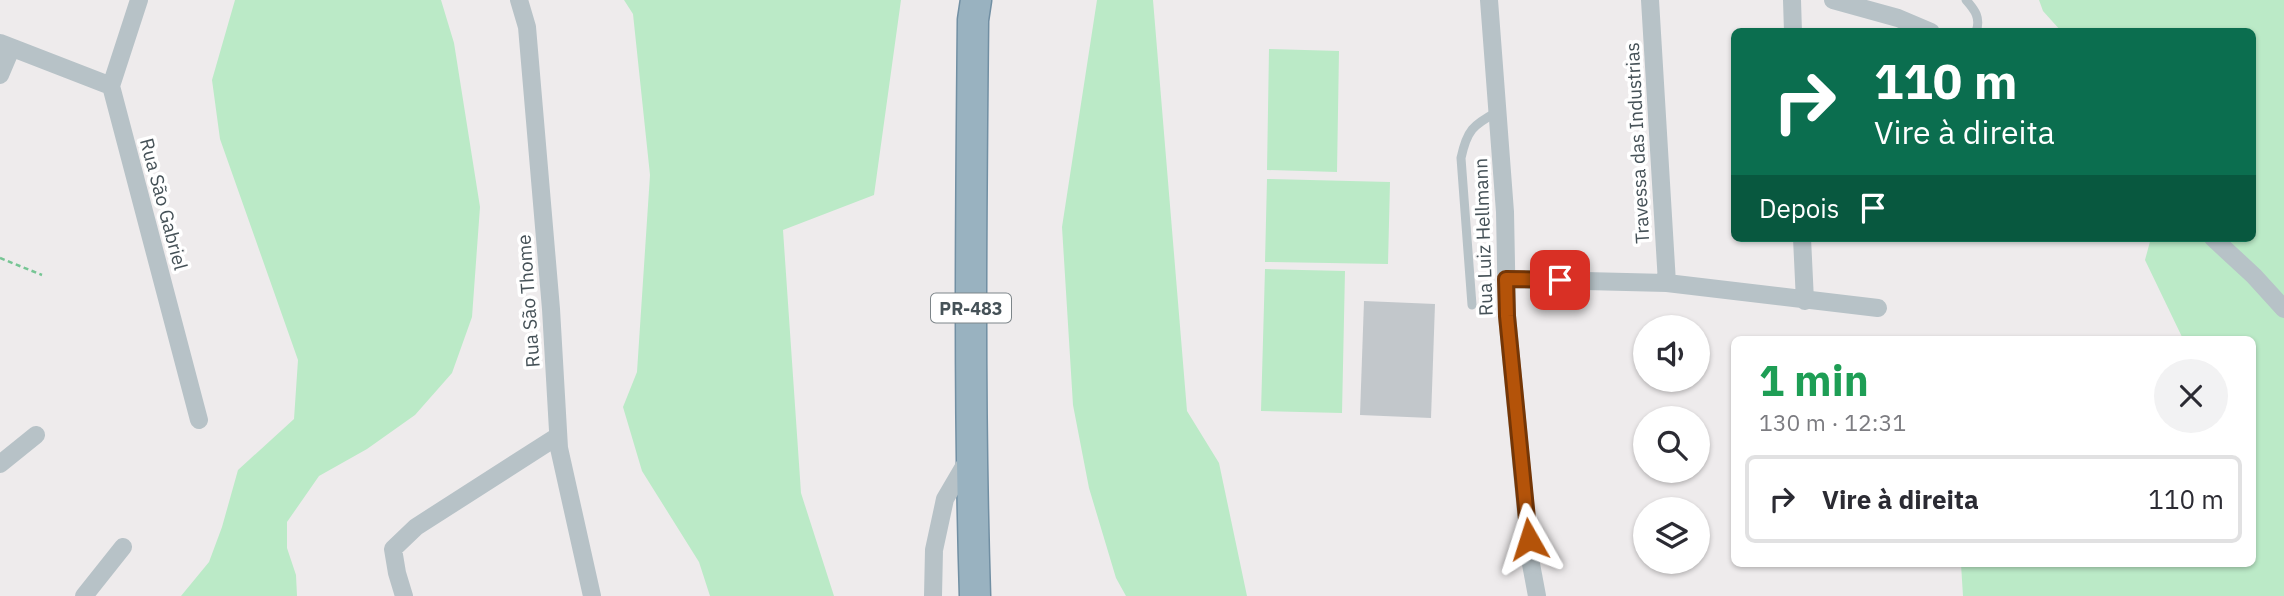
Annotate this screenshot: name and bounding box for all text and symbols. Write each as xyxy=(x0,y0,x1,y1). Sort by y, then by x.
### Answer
street label: Travessa das Industrias xyxy=(1620,42,1654,244)
text: 110 m xyxy=(1874,49,2018,112)
icon: right xyxy=(1759,56,1850,147)
text: Vire à direita xyxy=(1874,111,2055,153)
street label: Rua São Gabriel xyxy=(135,135,193,273)
street label: Rua Luiz Hellmann xyxy=(1468,158,1498,316)
icon: arrive xyxy=(1854,189,1892,227)
text: Depois xyxy=(1759,191,1840,225)
street label: Rua São Thome xyxy=(511,234,545,368)
pin xyxy=(1530,250,1590,310)
icon: arrive xyxy=(1541,261,1579,299)
road number: PR-483 xyxy=(931,294,1011,322)
map controls xyxy=(1633,315,1710,574)
button: sound xyxy=(1633,315,1710,392)
text: 1 min xyxy=(1759,353,1869,408)
button: close xyxy=(2154,359,2228,433)
button: search xyxy=(1633,406,1710,483)
text: 130 m · 12:31 xyxy=(1759,407,1906,437)
icon: right xyxy=(1763,480,1801,518)
text: Vire à direita xyxy=(1822,482,1979,516)
text: 110 m xyxy=(2148,482,2224,516)
button: layers xyxy=(1633,497,1710,574)
position arrow xyxy=(1492,502,1566,576)

